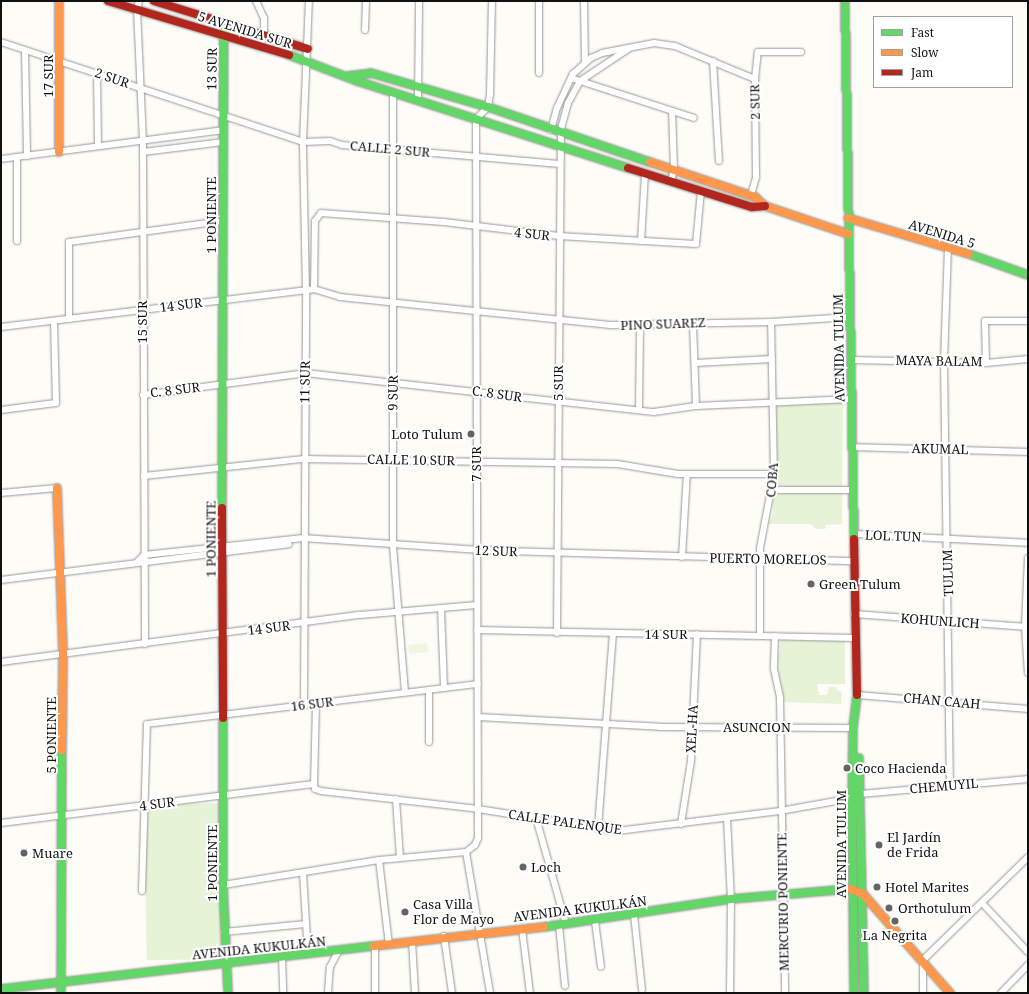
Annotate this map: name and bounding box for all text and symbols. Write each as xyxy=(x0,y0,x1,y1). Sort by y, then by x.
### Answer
street label: 5 AVENIDA SUR xyxy=(196,8,294,52)
legend xyxy=(873,16,1013,88)
text: Fast xyxy=(911,24,934,41)
text: Slow xyxy=(911,44,939,61)
street label: 13 SUR xyxy=(204,47,220,91)
street label: 17 SUR xyxy=(40,55,56,97)
text: Jam xyxy=(911,64,933,81)
street label: 2 SUR xyxy=(93,65,131,91)
street label: 2 SUR xyxy=(747,84,763,120)
street label: CALLE 2 SUR xyxy=(349,138,431,160)
street label: 1 PONIENTE xyxy=(203,177,219,253)
street label: AVENIDA 5 xyxy=(907,216,977,252)
street label: 4 SUR xyxy=(513,224,551,244)
street label: AVENIDA TULUM xyxy=(830,294,848,402)
street label: 14 SUR xyxy=(159,295,203,315)
street label: 15 SUR xyxy=(134,301,150,343)
street label: PINO SUAREZ xyxy=(620,315,706,333)
street label: MAYA BALAM xyxy=(895,352,983,370)
street label: 11 SUR xyxy=(297,360,313,404)
street label: 5 SUR xyxy=(550,365,566,401)
street label: 9 SUR xyxy=(385,375,401,411)
street label: C. 8 SUR xyxy=(149,379,201,401)
street label: C. 8 SUR xyxy=(471,383,523,405)
place label: Loto Tulum xyxy=(391,426,463,442)
marker: Loto Tulum xyxy=(466,429,476,439)
street label: AKUMAL xyxy=(911,441,969,457)
street label: 7 SUR xyxy=(468,446,484,482)
street label: CALLE 10 SUR xyxy=(367,451,455,469)
street label: COBA xyxy=(763,462,781,498)
street label: 1 PONIENTE xyxy=(203,501,219,577)
street label: LOL TUN xyxy=(865,527,921,545)
street label: 12 SUR xyxy=(474,542,518,560)
street label: TULUM xyxy=(939,549,957,597)
street label: PUERTO MORELOS xyxy=(709,550,827,568)
place label: Green Tulum xyxy=(819,576,901,592)
marker: Green Tulum xyxy=(806,579,816,589)
street label: KOHUNLICH xyxy=(900,610,980,632)
street label: 14 SUR xyxy=(247,618,291,638)
street label: 14 SUR xyxy=(645,626,687,642)
street label: CHAN CAAH xyxy=(903,690,981,712)
street label: 16 SUR xyxy=(290,694,334,714)
street label: 5 PONIENTE xyxy=(43,697,59,773)
street label: XEL-HA xyxy=(683,704,701,754)
street label: ASUNCION xyxy=(723,719,791,735)
place label: Coco Hacienda xyxy=(855,760,947,776)
marker: Coco Hacienda xyxy=(842,763,852,773)
street label: CHEMUYIL xyxy=(909,775,979,797)
street label: AVENIDA TULUM xyxy=(833,790,849,898)
street label: 4 SUR xyxy=(138,794,176,814)
street label: CALLE PALENQUE xyxy=(507,806,623,838)
street label: 1 PONIENTE xyxy=(204,825,220,901)
place label: El Jardín de Frida xyxy=(887,830,941,861)
street label: MERCURIO PONIENTE xyxy=(774,833,792,971)
marker: El Jardín de Frida xyxy=(874,840,884,850)
place label: Muare xyxy=(32,845,73,861)
marker: Muare xyxy=(19,848,29,858)
place label: Loch xyxy=(531,859,561,875)
marker: Loch xyxy=(518,862,528,872)
place label: Hotel Marites xyxy=(885,879,969,895)
marker: Hotel Marites xyxy=(872,882,882,892)
street label: AVENIDA KUKULKÁN xyxy=(512,893,648,925)
place label: Casa Villa Flor de Mayo xyxy=(413,897,494,928)
place label: Orthotulum xyxy=(898,900,972,916)
marker: Orthotulum xyxy=(883,902,895,914)
marker: Casa Villa Flor de Mayo xyxy=(400,907,410,917)
marker: La Negrita xyxy=(890,916,900,926)
place label: La Negrita xyxy=(863,927,927,943)
street label: AVENIDA KUKULKÁN xyxy=(191,933,327,963)

